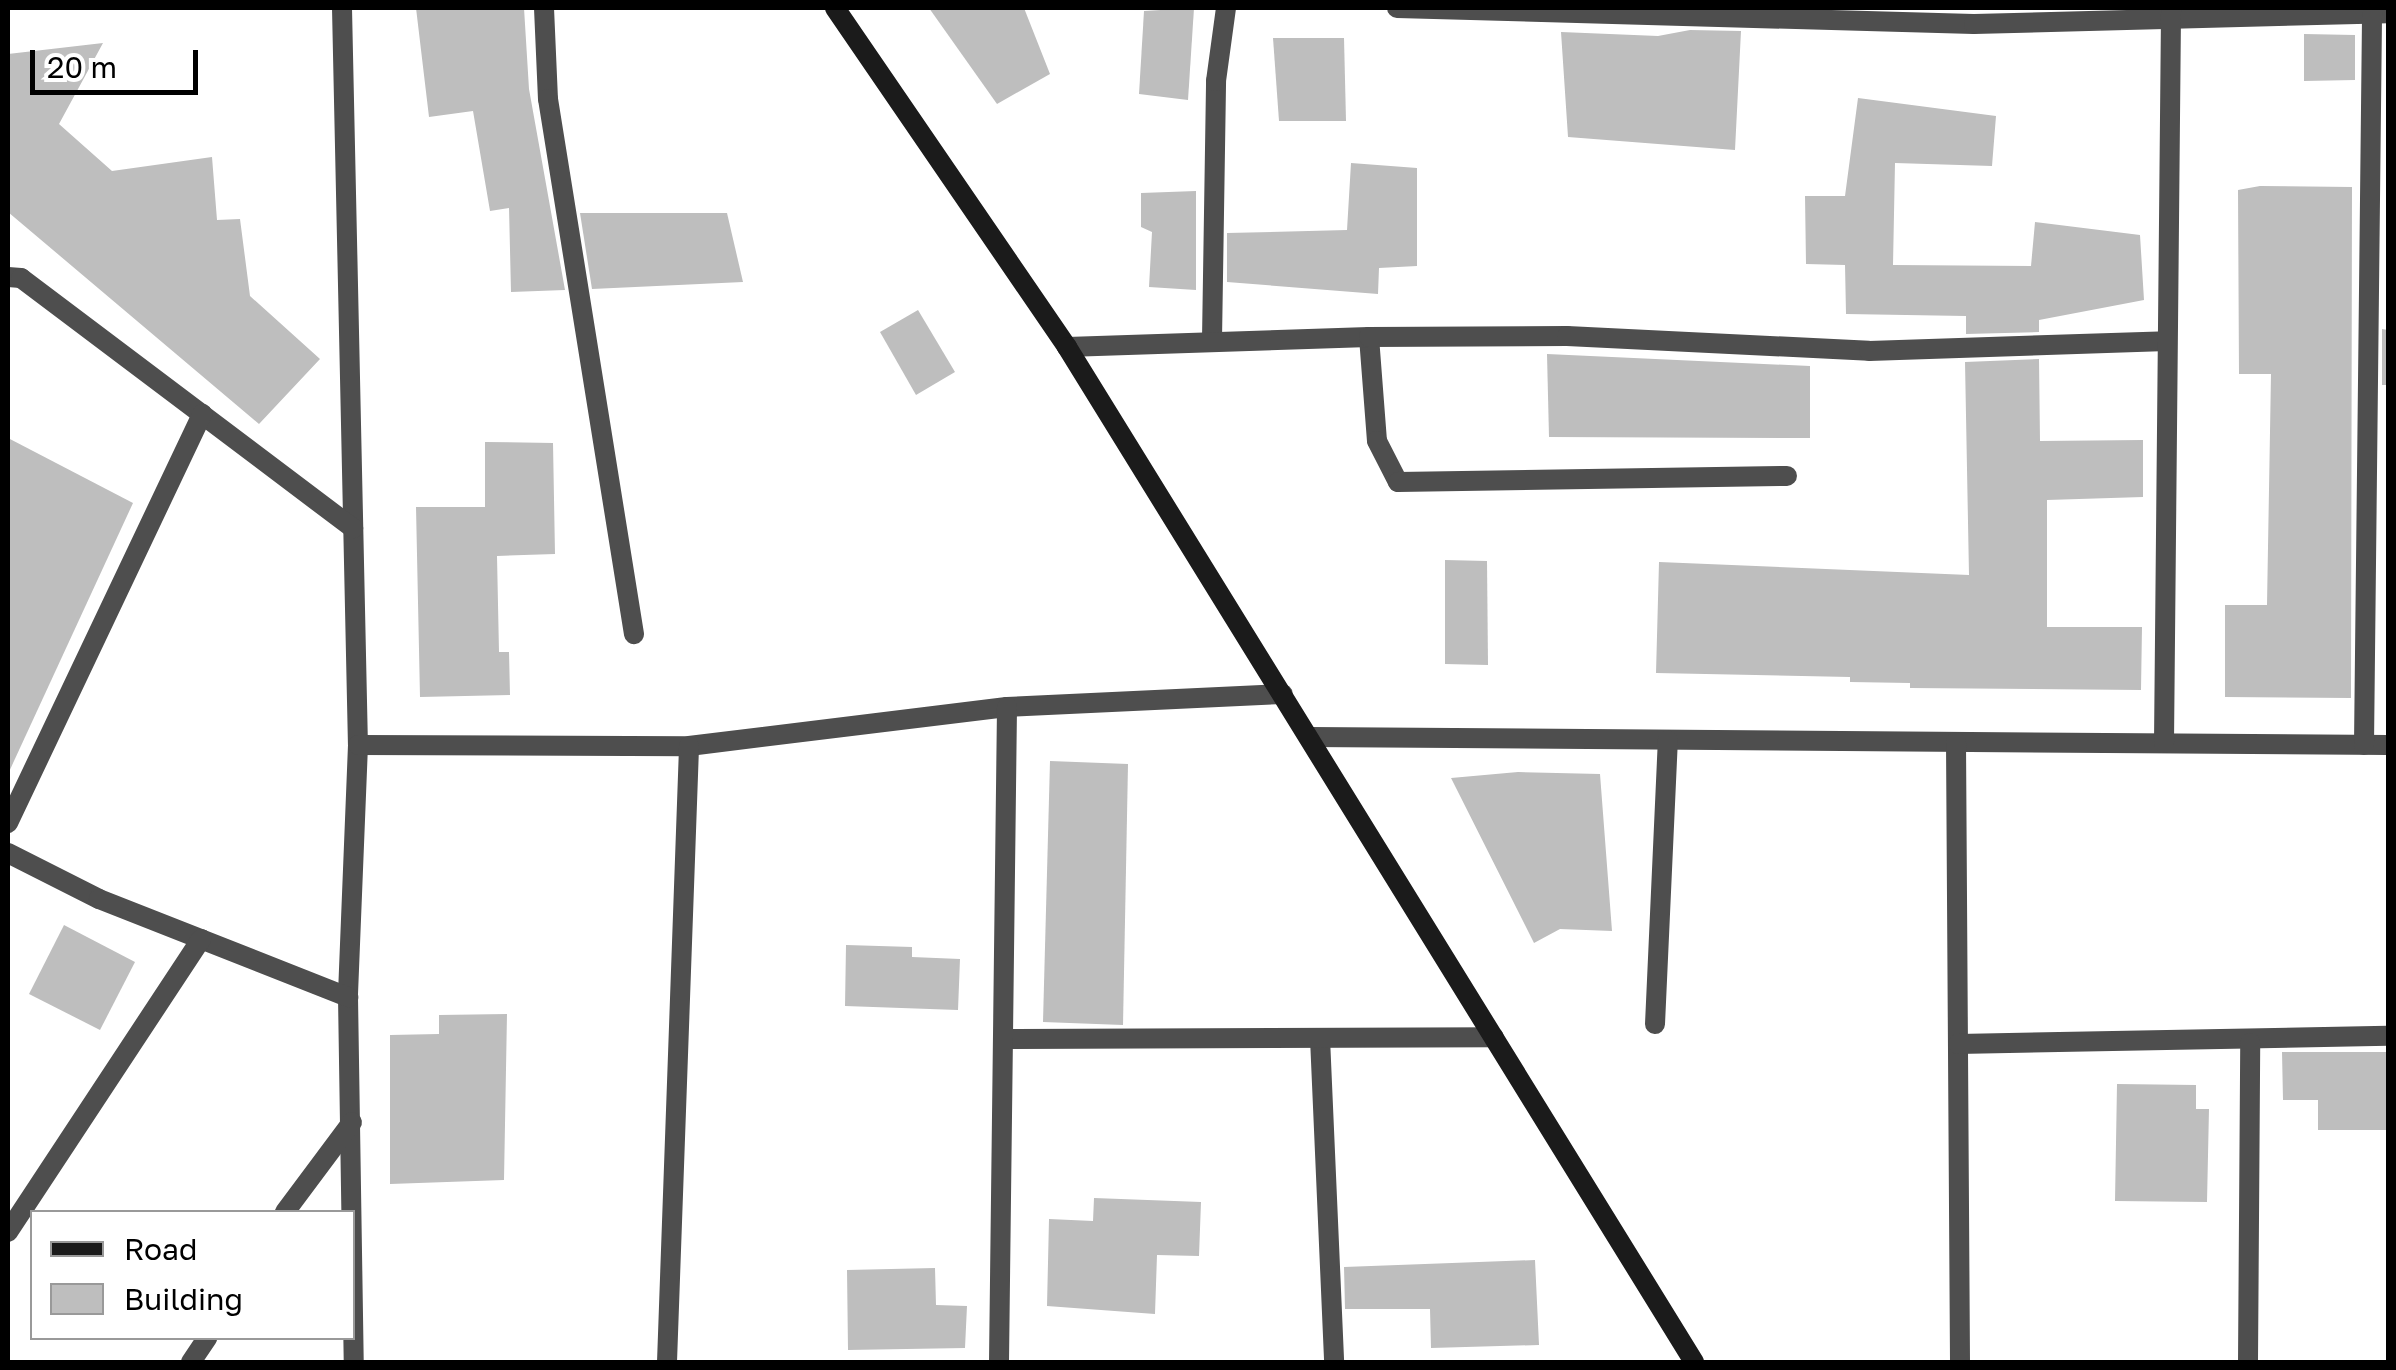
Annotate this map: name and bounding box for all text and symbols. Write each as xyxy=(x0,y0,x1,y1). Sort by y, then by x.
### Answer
scale bar xyxy=(35,30,202,92)
text: 20 m xyxy=(47,49,117,85)
legend xyxy=(30,1210,355,1340)
text: Road xyxy=(124,1231,198,1267)
text: Building xyxy=(124,1281,243,1317)

